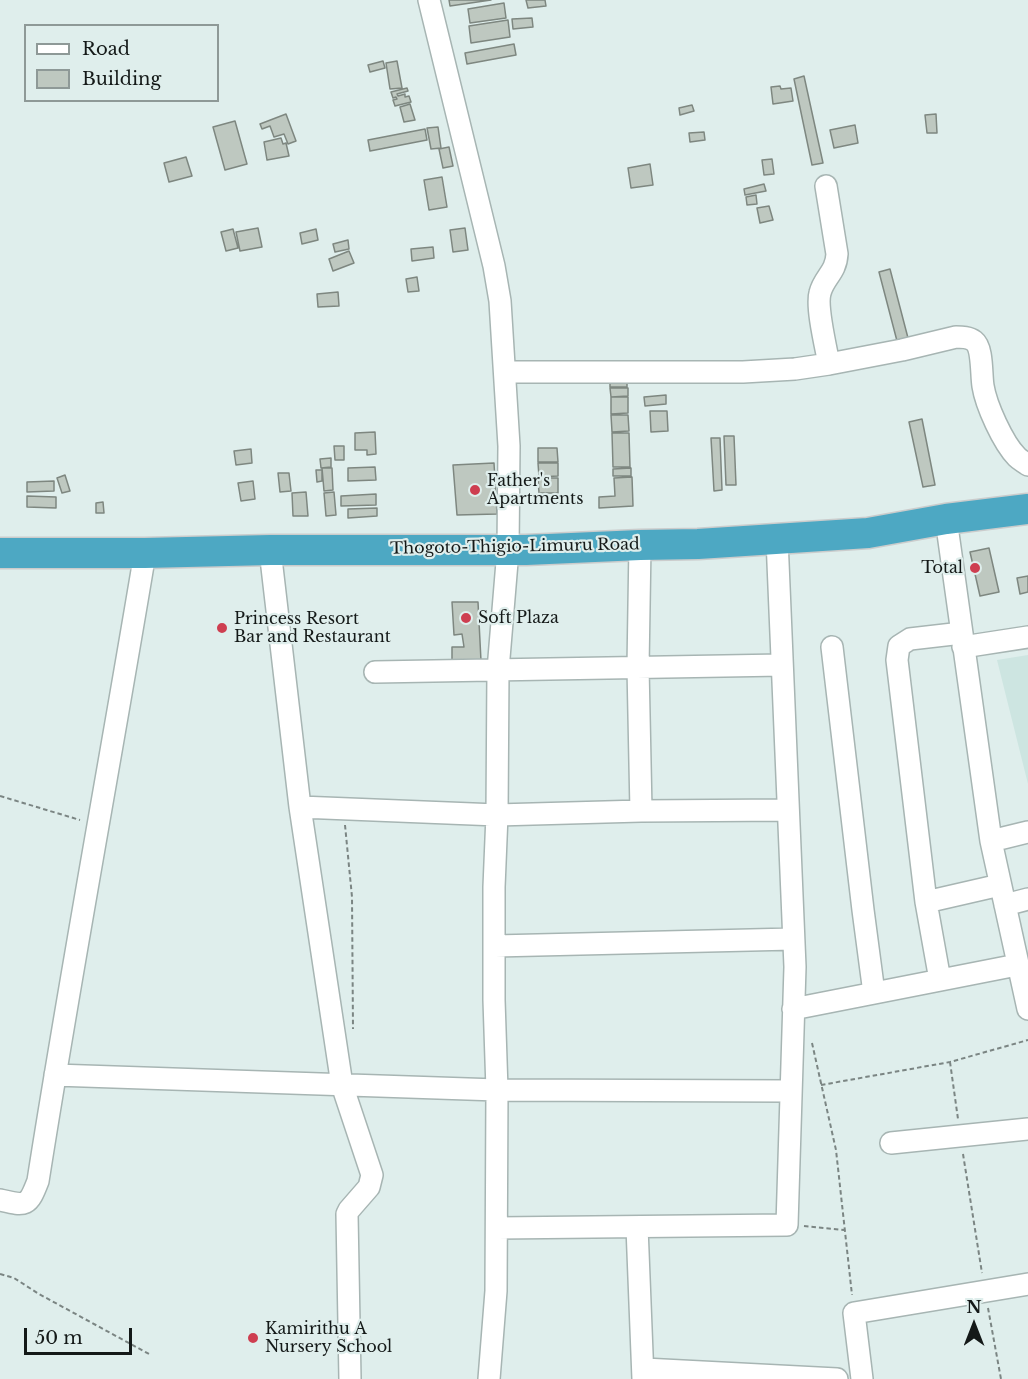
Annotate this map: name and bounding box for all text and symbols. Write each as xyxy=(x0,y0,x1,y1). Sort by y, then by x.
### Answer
legend xyxy=(24,24,219,102)
text: Road xyxy=(82,38,130,60)
text: Building xyxy=(82,68,161,90)
place label: Father's Apartments xyxy=(487,471,583,509)
marker: Father's Apartments xyxy=(468,483,482,497)
street label: Thogoto-Thigio-Limuru Road xyxy=(390,535,640,559)
place label: Total xyxy=(921,558,963,578)
marker: Total xyxy=(968,561,982,575)
place label: Soft Plaza xyxy=(478,608,559,628)
place label: Princess Resort Bar and Restaurant xyxy=(234,609,391,647)
marker: Soft Plaza xyxy=(459,611,473,625)
marker: Princess Resort Bar and Restaurant xyxy=(215,621,229,635)
north arrow xyxy=(944,1295,1004,1355)
text: N xyxy=(966,1297,982,1317)
scale bar xyxy=(27,1316,135,1354)
place label: Kamirithu A Nursery School xyxy=(265,1319,392,1357)
text: 50 m xyxy=(35,1327,83,1349)
marker: Kamirithu A Nursery School xyxy=(246,1331,260,1345)

